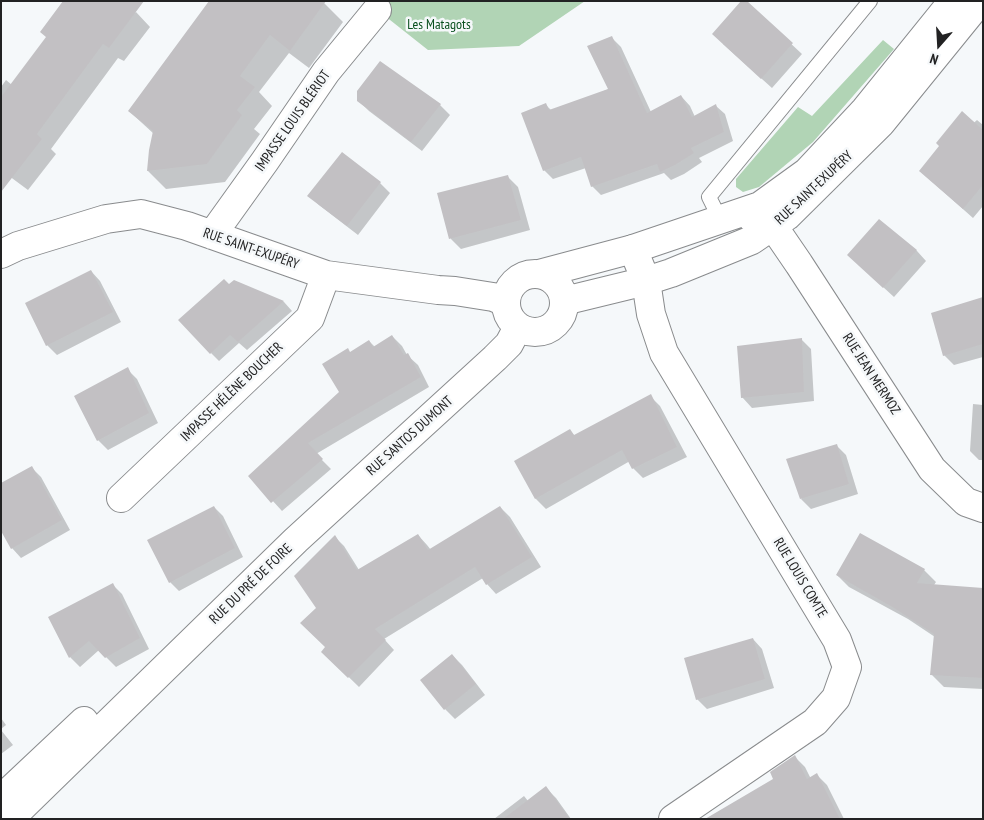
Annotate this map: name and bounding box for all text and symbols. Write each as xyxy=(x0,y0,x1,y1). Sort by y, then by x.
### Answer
park label: Les Matagots xyxy=(407,17,471,33)
north arrow xyxy=(914,20,964,70)
text: N xyxy=(928,49,941,69)
street label: IMPASSE LOUIS BLÉRIOT xyxy=(252,67,334,175)
street label: RUE SAINT-EXUPÉRY xyxy=(772,148,856,228)
street label: RUE SAINT-EXUPÉRY xyxy=(201,225,301,273)
street label: RUE JEAN MERMOZ xyxy=(838,330,904,418)
street label: IMPASSE HÉLÈNE BOUCHER xyxy=(177,339,287,445)
street label: RUE SANTOS DUMONT xyxy=(363,393,457,479)
street label: RUE LOUIS COMTE xyxy=(770,535,830,621)
street label: RUE DU PRÉ DE FOIRE xyxy=(206,540,296,628)

